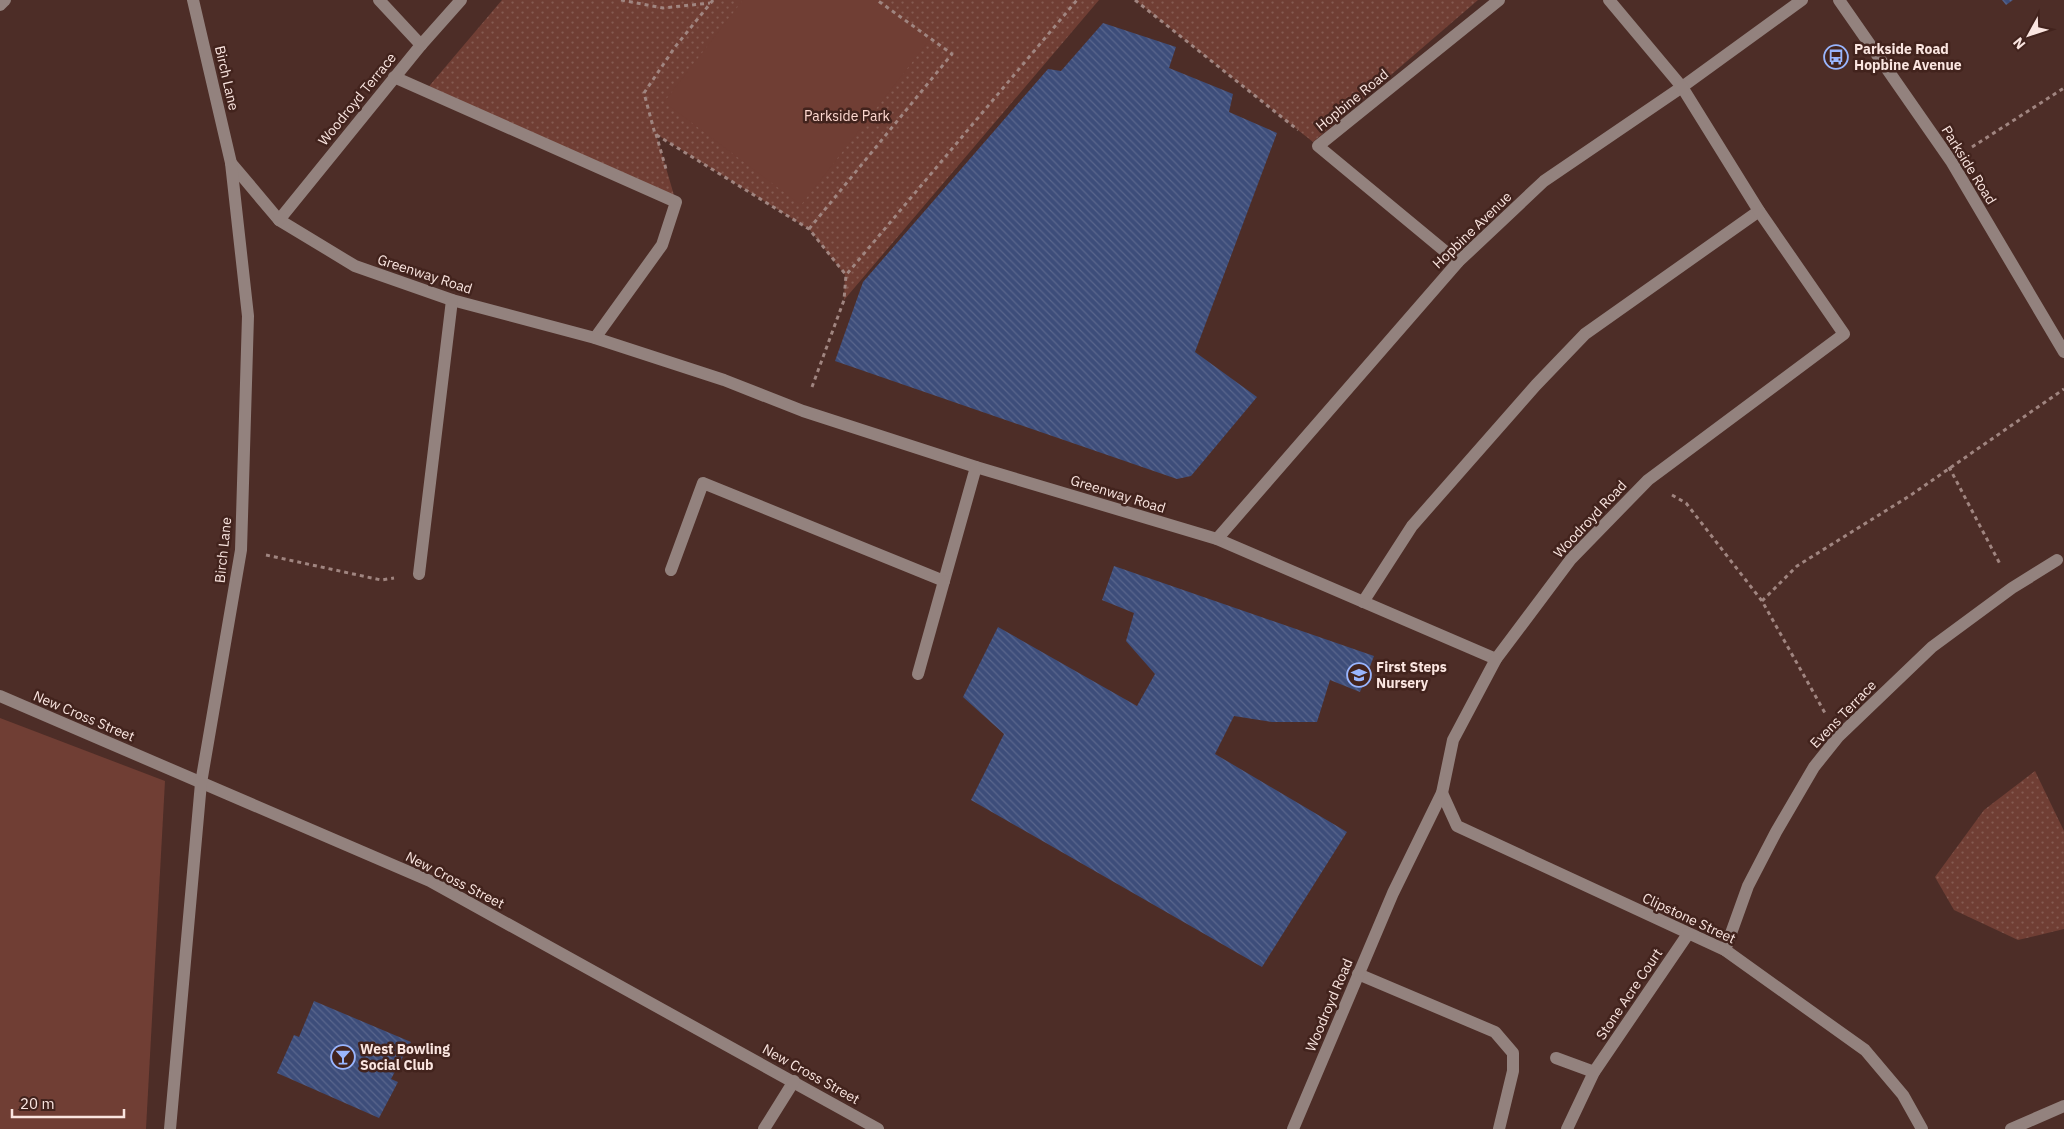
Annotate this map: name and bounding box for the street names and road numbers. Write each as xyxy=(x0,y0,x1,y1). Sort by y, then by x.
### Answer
street label: Birch Lane xyxy=(211,44,243,113)
street label: Woodroyd Terrace xyxy=(314,49,400,149)
street label: Hopbine Road xyxy=(1312,65,1392,135)
street label: Parkside Road xyxy=(1938,122,2000,208)
street label: Hopbine Avenue xyxy=(1429,187,1516,272)
street label: Greenway Road xyxy=(375,250,475,298)
street label: Greenway Road xyxy=(1068,471,1168,517)
street label: Woodroyd Road xyxy=(1550,477,1630,561)
street label: Birch Lane xyxy=(211,516,235,584)
street label: Evens Terrace xyxy=(1806,676,1880,752)
street label: New Cross Street xyxy=(31,687,137,746)
street label: New Cross Street xyxy=(403,847,507,913)
street label: Clipstone Street xyxy=(1639,889,1739,948)
street label: Stone Acre Court xyxy=(1592,945,1666,1043)
street label: Woodroyd Road xyxy=(1301,956,1357,1054)
street label: New Cross Street xyxy=(759,1040,863,1108)

